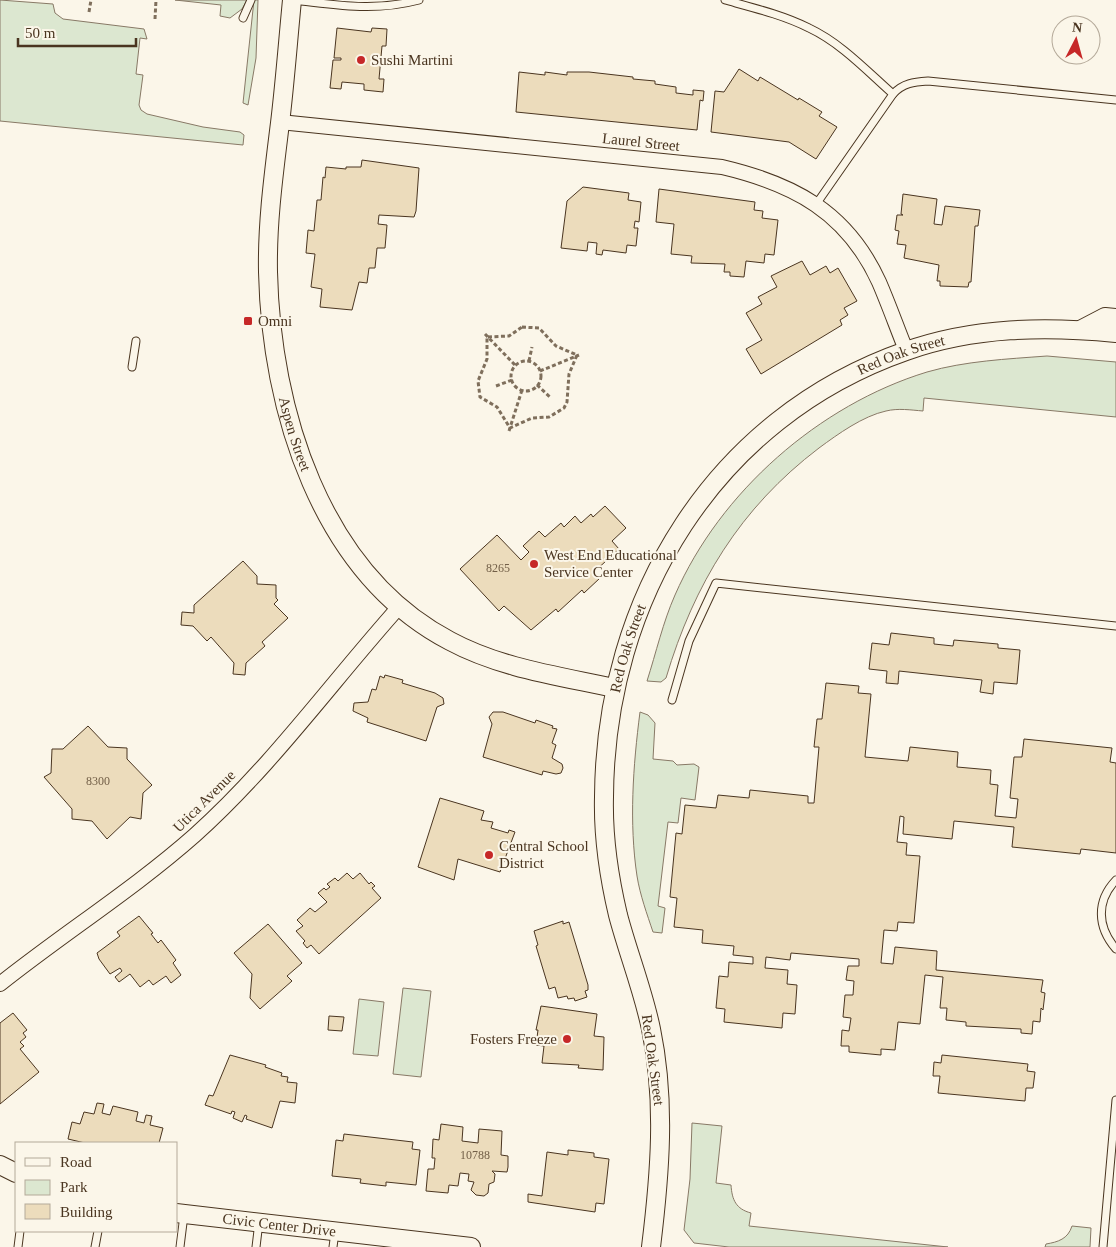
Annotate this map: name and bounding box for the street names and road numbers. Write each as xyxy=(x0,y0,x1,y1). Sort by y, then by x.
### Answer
street label: Laurel Street xyxy=(601,130,681,154)
street label: Red Oak Street xyxy=(855,332,947,378)
street label: Aspen Street xyxy=(276,395,314,474)
street label: Red Oak Street xyxy=(607,601,649,694)
street label: Utica Avenue xyxy=(170,766,239,835)
street label: Red Oak Street xyxy=(639,1014,667,1107)
street label: Civic Center Drive xyxy=(222,1210,337,1239)

